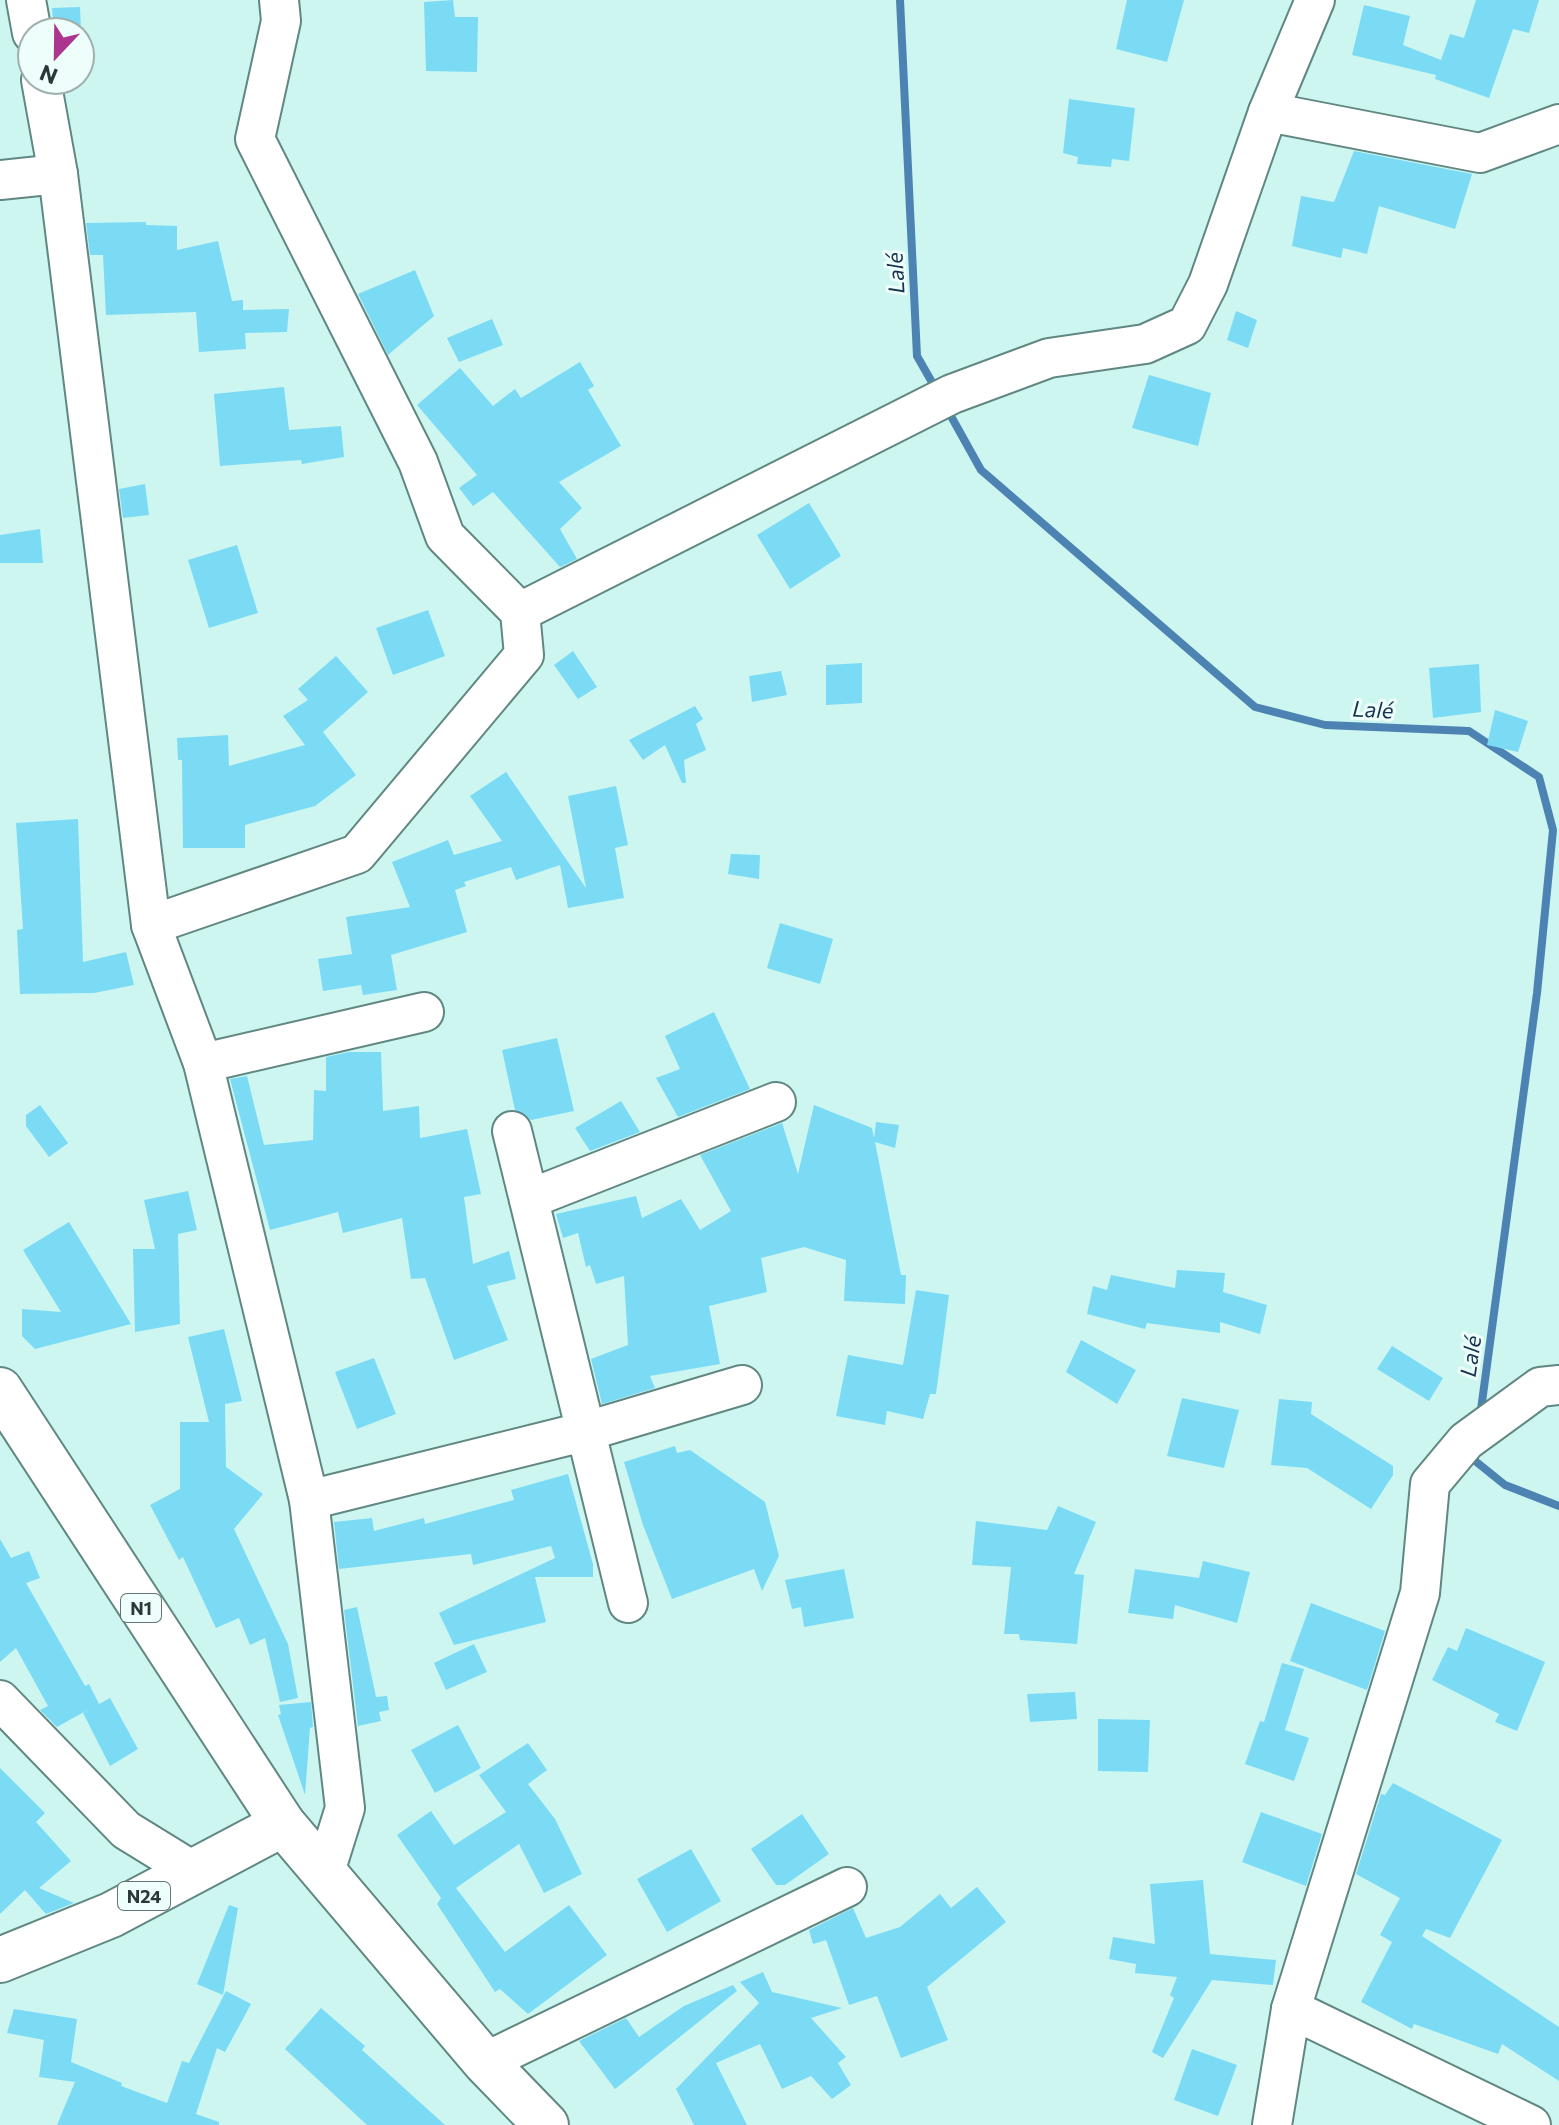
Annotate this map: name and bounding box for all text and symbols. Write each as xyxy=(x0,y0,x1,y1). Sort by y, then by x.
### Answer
north arrow xyxy=(16,16,96,96)
text: N xyxy=(36,59,61,91)
water label: Lalé xyxy=(880,251,910,294)
water label: Lalé xyxy=(1352,694,1395,724)
water label: Lalé xyxy=(1454,1333,1486,1378)
road number: N1 xyxy=(121,1594,161,1622)
road number: N24 xyxy=(118,1882,170,1910)

